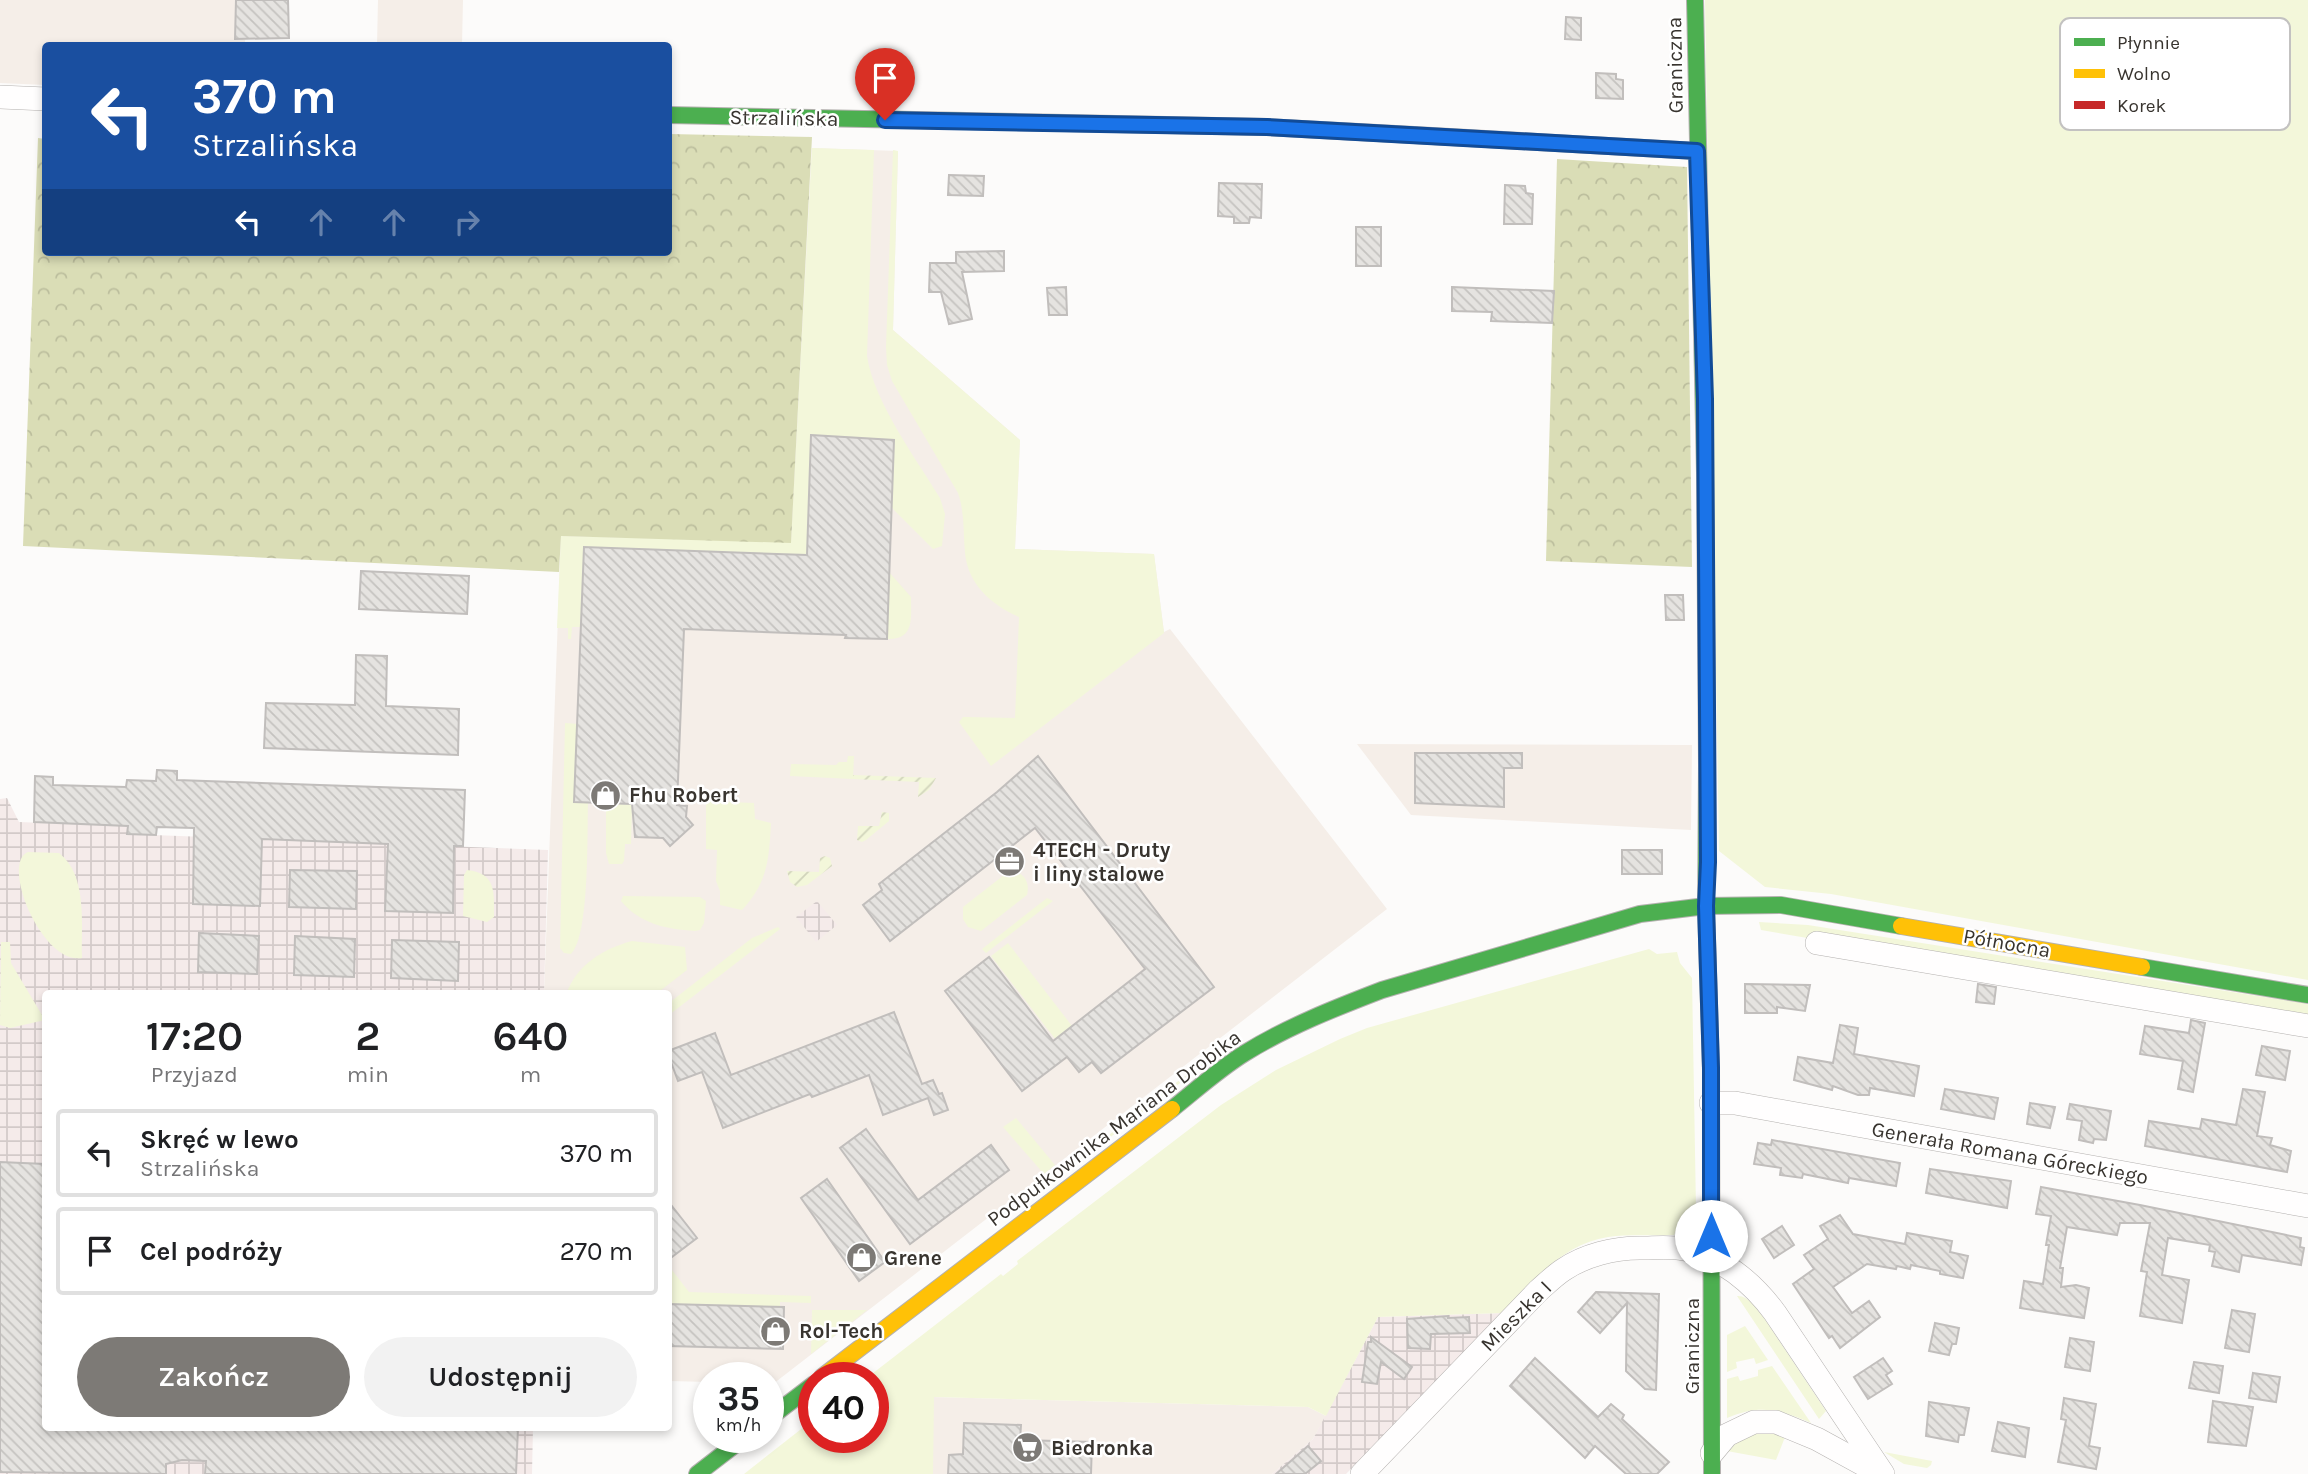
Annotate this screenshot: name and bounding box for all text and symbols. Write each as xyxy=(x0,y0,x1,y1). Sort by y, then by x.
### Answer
street label: Graniczna xyxy=(1662,16,1688,114)
legend xyxy=(2060,18,2290,130)
text: Płynnie xyxy=(2117,32,2180,54)
pin xyxy=(855,48,915,120)
icon: arrive xyxy=(866,59,904,97)
text: Wolno xyxy=(2117,63,2171,85)
text: 370 m xyxy=(192,68,337,125)
icon: left xyxy=(77,70,168,161)
text: Korek xyxy=(2117,95,2167,117)
street label: Strzalińska xyxy=(729,105,839,131)
text: Strzalińska xyxy=(192,127,358,164)
icon: left xyxy=(229,203,267,241)
icon: ahead xyxy=(302,203,340,241)
icon: ahead xyxy=(375,203,413,241)
icon: right xyxy=(448,203,486,241)
shop icon: Fhu Robert xyxy=(589,778,623,812)
place label: Fhu Robert xyxy=(629,783,738,807)
place label: 4TECH - Druty i liny stalowe xyxy=(1033,838,1171,886)
office icon: 4TECH - Druty i liny stalowe xyxy=(993,845,1027,879)
street label: Północna xyxy=(1961,924,2053,962)
text: 17:20 xyxy=(146,1011,243,1061)
text: 2 xyxy=(355,1011,380,1061)
text: 640 xyxy=(493,1011,568,1061)
street label: Podpułkownika Mariana Drobika xyxy=(982,1025,1246,1231)
text: Przyjazd xyxy=(151,1061,238,1088)
text: min xyxy=(347,1061,389,1088)
text: m xyxy=(520,1061,541,1088)
street label: Generała Romana Góreckiego xyxy=(1870,1117,2150,1189)
text: Skręć w lewo xyxy=(140,1124,299,1155)
icon: left xyxy=(81,1134,119,1172)
text: 370 m xyxy=(560,1138,633,1169)
text: Strzalińska xyxy=(140,1155,259,1182)
position arrow xyxy=(1674,1199,1748,1273)
icon: arrive xyxy=(81,1232,119,1270)
text: Cel podróży xyxy=(140,1236,282,1267)
text: 270 m xyxy=(560,1236,633,1267)
shop icon: Grene xyxy=(844,1241,878,1275)
place label: Grene xyxy=(884,1246,942,1270)
street label: Mieszka I xyxy=(1476,1276,1556,1356)
street label: Graniczna xyxy=(1680,1298,1704,1394)
shop icon: Rol-Tech xyxy=(759,1314,793,1348)
place label: Rol-Tech xyxy=(799,1319,883,1343)
button: Zakończ xyxy=(77,1337,350,1417)
button: Udostępnij xyxy=(364,1337,637,1417)
speed limit sign: 40 xyxy=(798,1362,889,1453)
text: 35 xyxy=(717,1378,760,1419)
text: km/h xyxy=(716,1414,761,1436)
supermarket icon: Biedronka xyxy=(1011,1431,1045,1465)
place label: Biedronka xyxy=(1051,1436,1153,1460)

